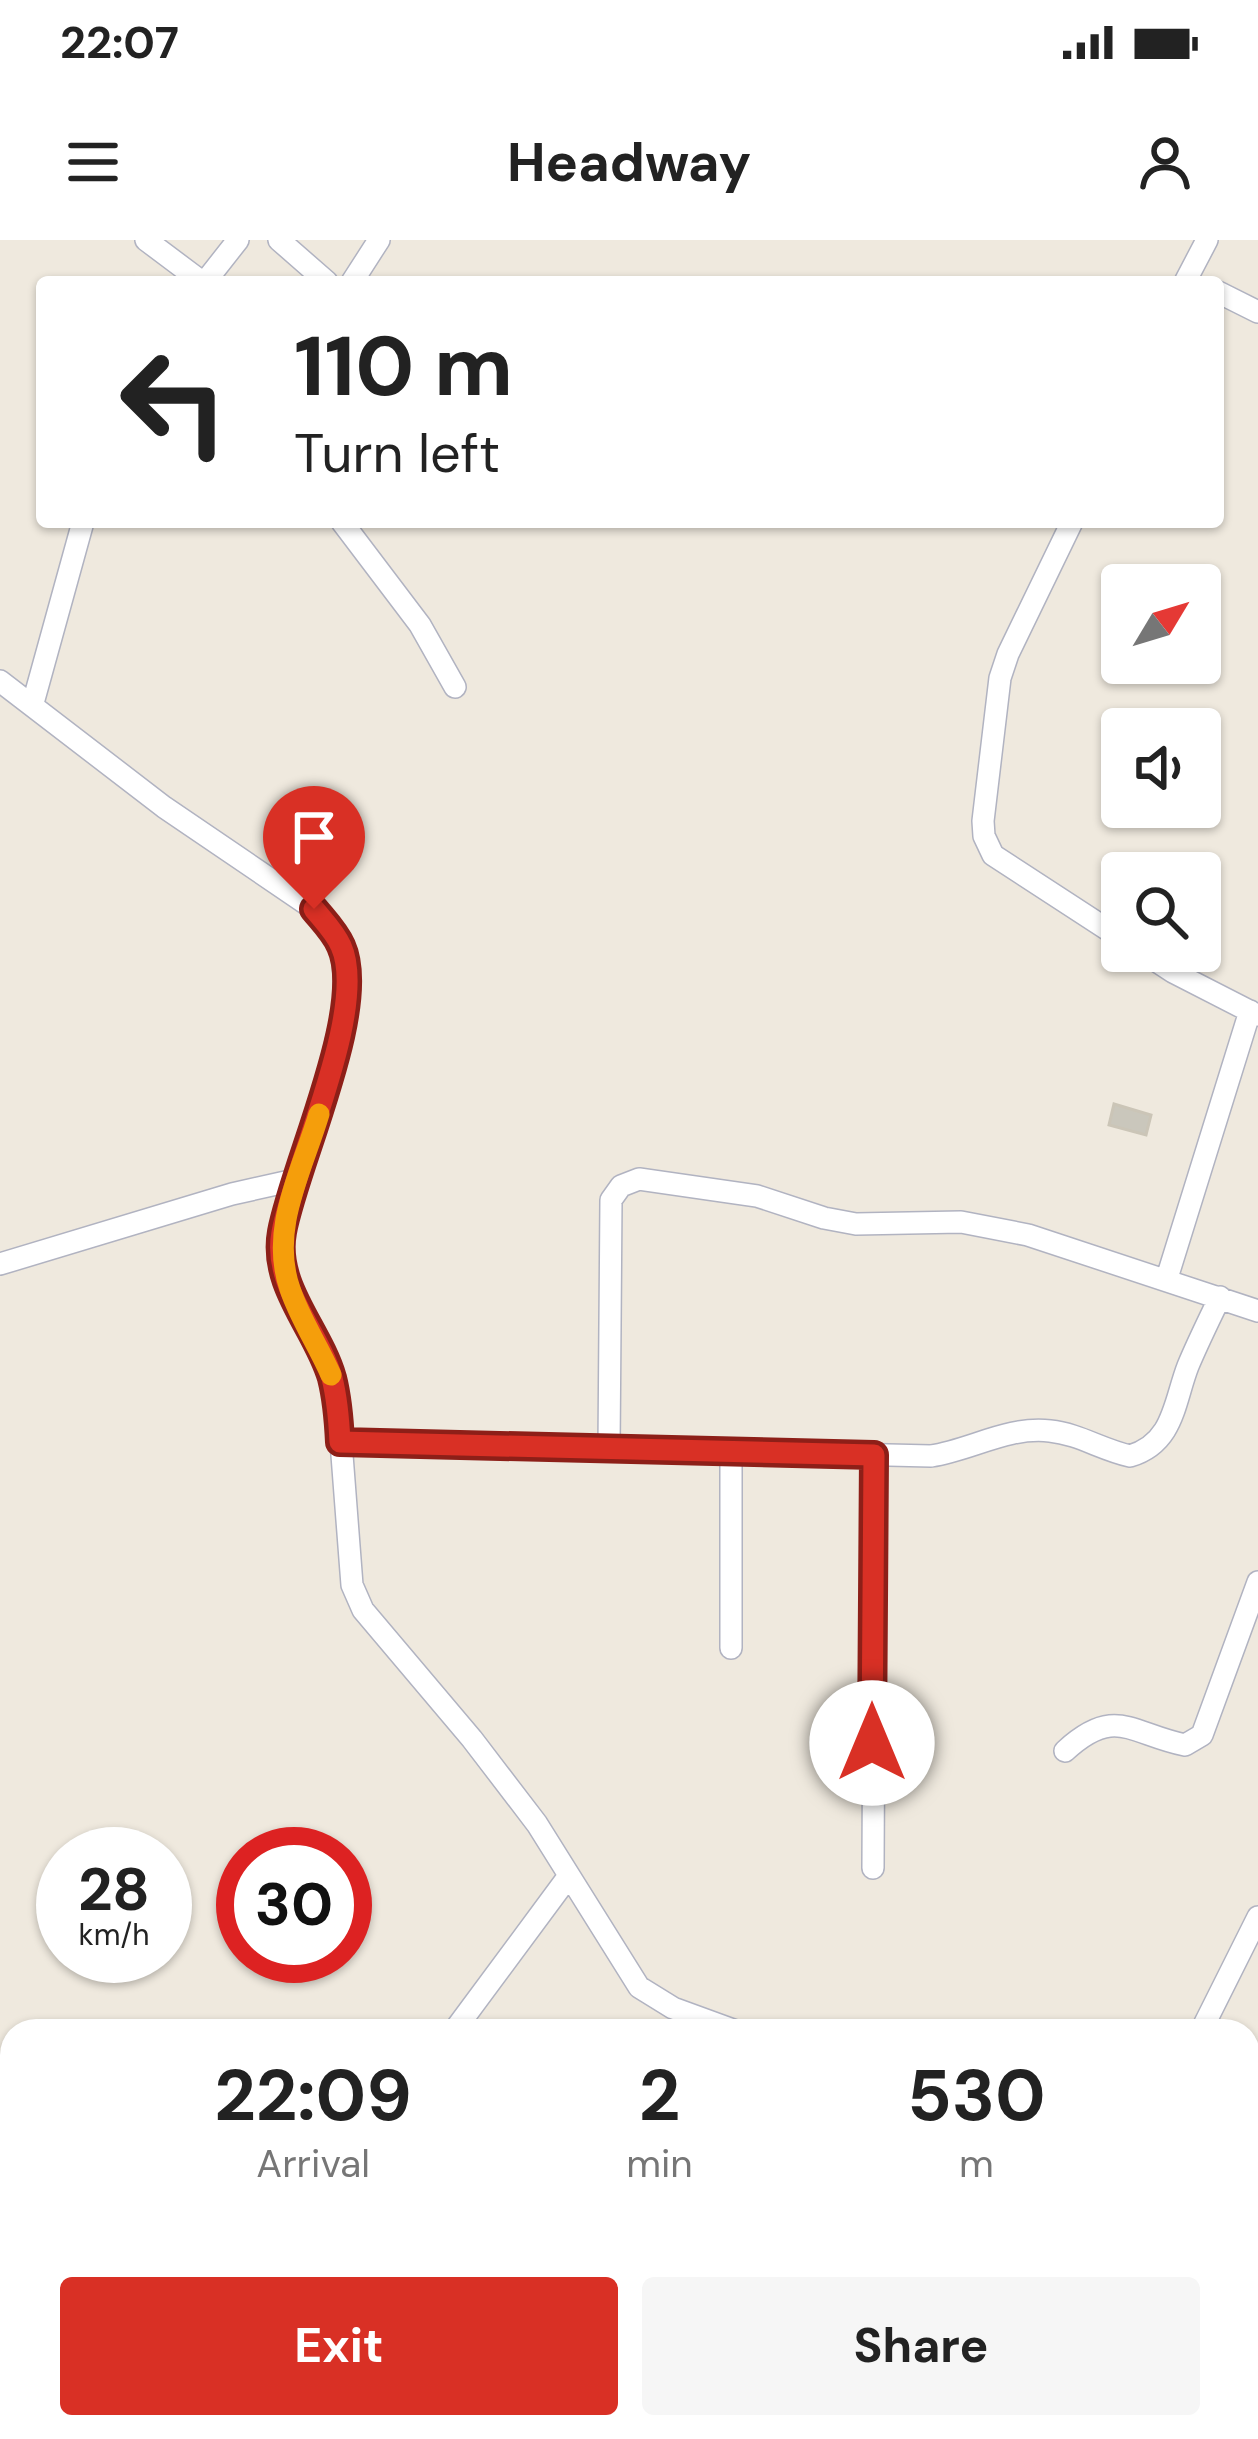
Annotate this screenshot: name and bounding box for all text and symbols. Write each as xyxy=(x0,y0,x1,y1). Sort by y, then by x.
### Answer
text: 22:07 xyxy=(60,13,179,72)
text: Headway xyxy=(507,127,751,198)
icon: menu xyxy=(60,129,126,195)
icon: person xyxy=(1132,129,1198,195)
text: 110 m xyxy=(294,312,513,421)
icon: left xyxy=(96,324,252,480)
text: Turn left xyxy=(294,418,500,489)
north arrow xyxy=(1101,564,1221,684)
map controls xyxy=(1101,564,1221,972)
button: sound xyxy=(1101,708,1221,828)
pin xyxy=(263,786,365,909)
icon: arrive xyxy=(281,804,347,870)
button: search xyxy=(1101,852,1221,972)
position arrow xyxy=(809,1680,935,1806)
speed limit sign: 30 xyxy=(216,1827,372,1983)
text: 28 xyxy=(78,1850,150,1929)
text: km/h xyxy=(79,1915,149,1954)
text: 22:09 xyxy=(214,2049,412,2142)
text: 2 xyxy=(639,2049,680,2142)
text: 530 xyxy=(907,2049,1046,2142)
text: Arrival xyxy=(256,2138,370,2189)
text: min xyxy=(626,2138,693,2189)
text: m xyxy=(959,2138,994,2189)
button: Exit xyxy=(60,2277,618,2415)
button: Share xyxy=(642,2277,1200,2415)

